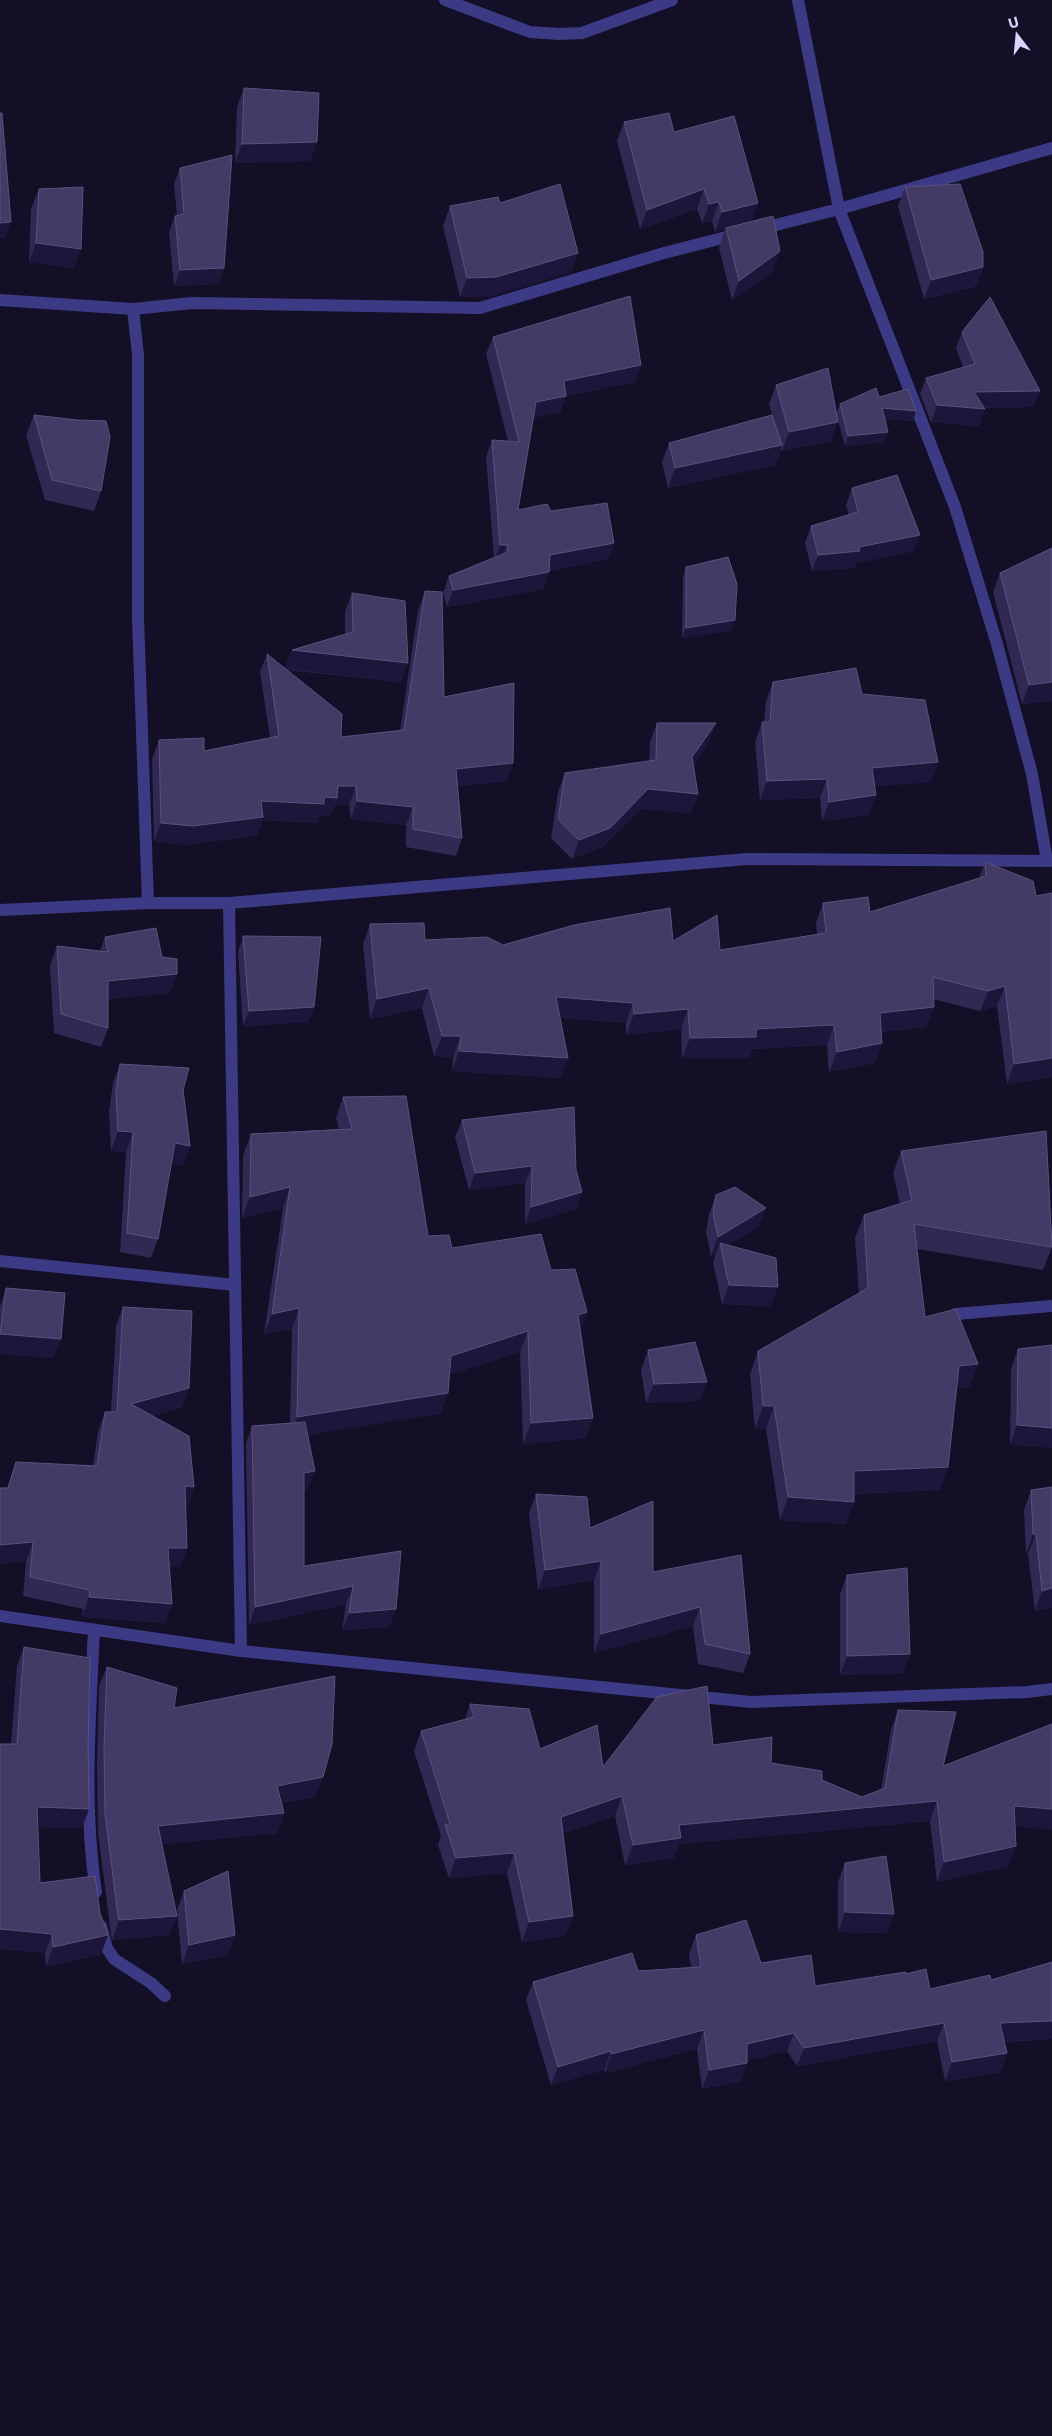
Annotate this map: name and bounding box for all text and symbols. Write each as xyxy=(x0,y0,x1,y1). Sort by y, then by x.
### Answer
north arrow xyxy=(992,10,1042,60)
text: U xyxy=(1006,12,1021,32)

